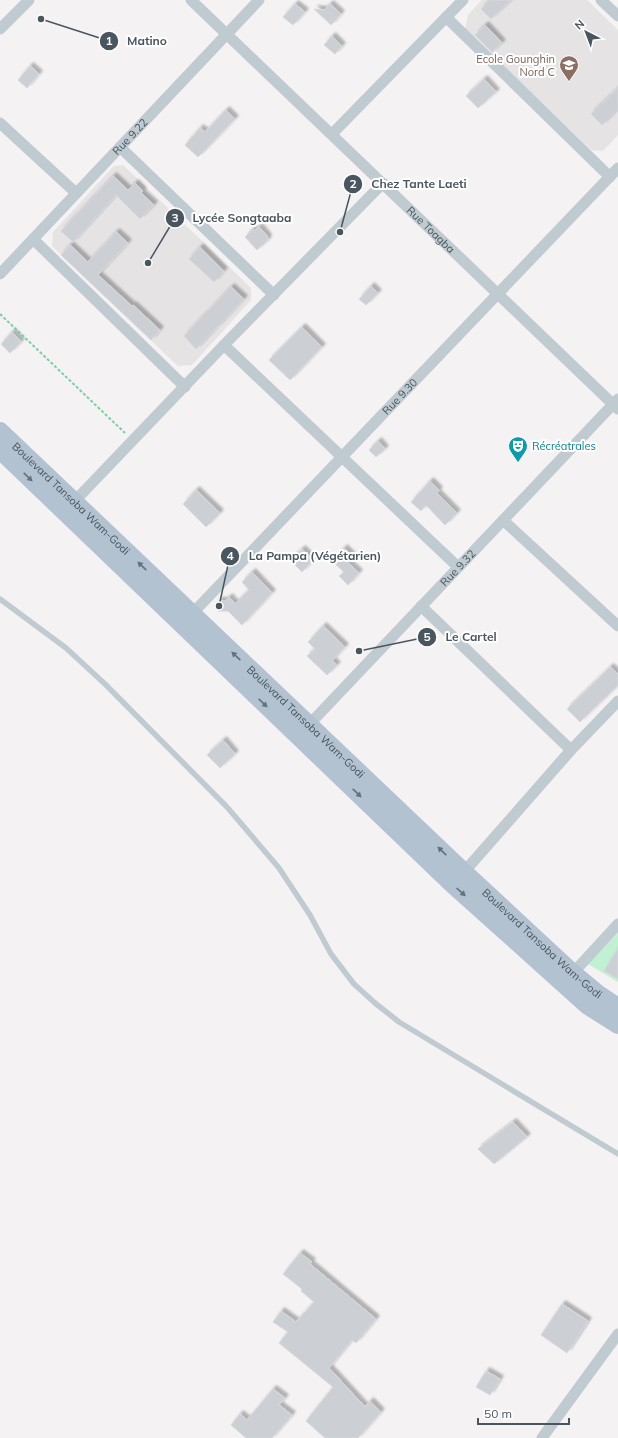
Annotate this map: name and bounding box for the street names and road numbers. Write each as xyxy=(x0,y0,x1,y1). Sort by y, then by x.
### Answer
street label: Rue 9.22 xyxy=(109,115,151,158)
street label: Rue Toagba xyxy=(404,203,458,256)
street label: Rue 9.30 xyxy=(379,375,421,418)
street label: Boulevard Tansoba Wam-Godi xyxy=(9,439,133,558)
street label: Rue 9.32 xyxy=(437,546,479,589)
street label: Boulevard Tansoba Wam-Godi xyxy=(244,662,368,781)
street label: Boulevard Tansoba Wam-Godi xyxy=(479,885,605,1001)

